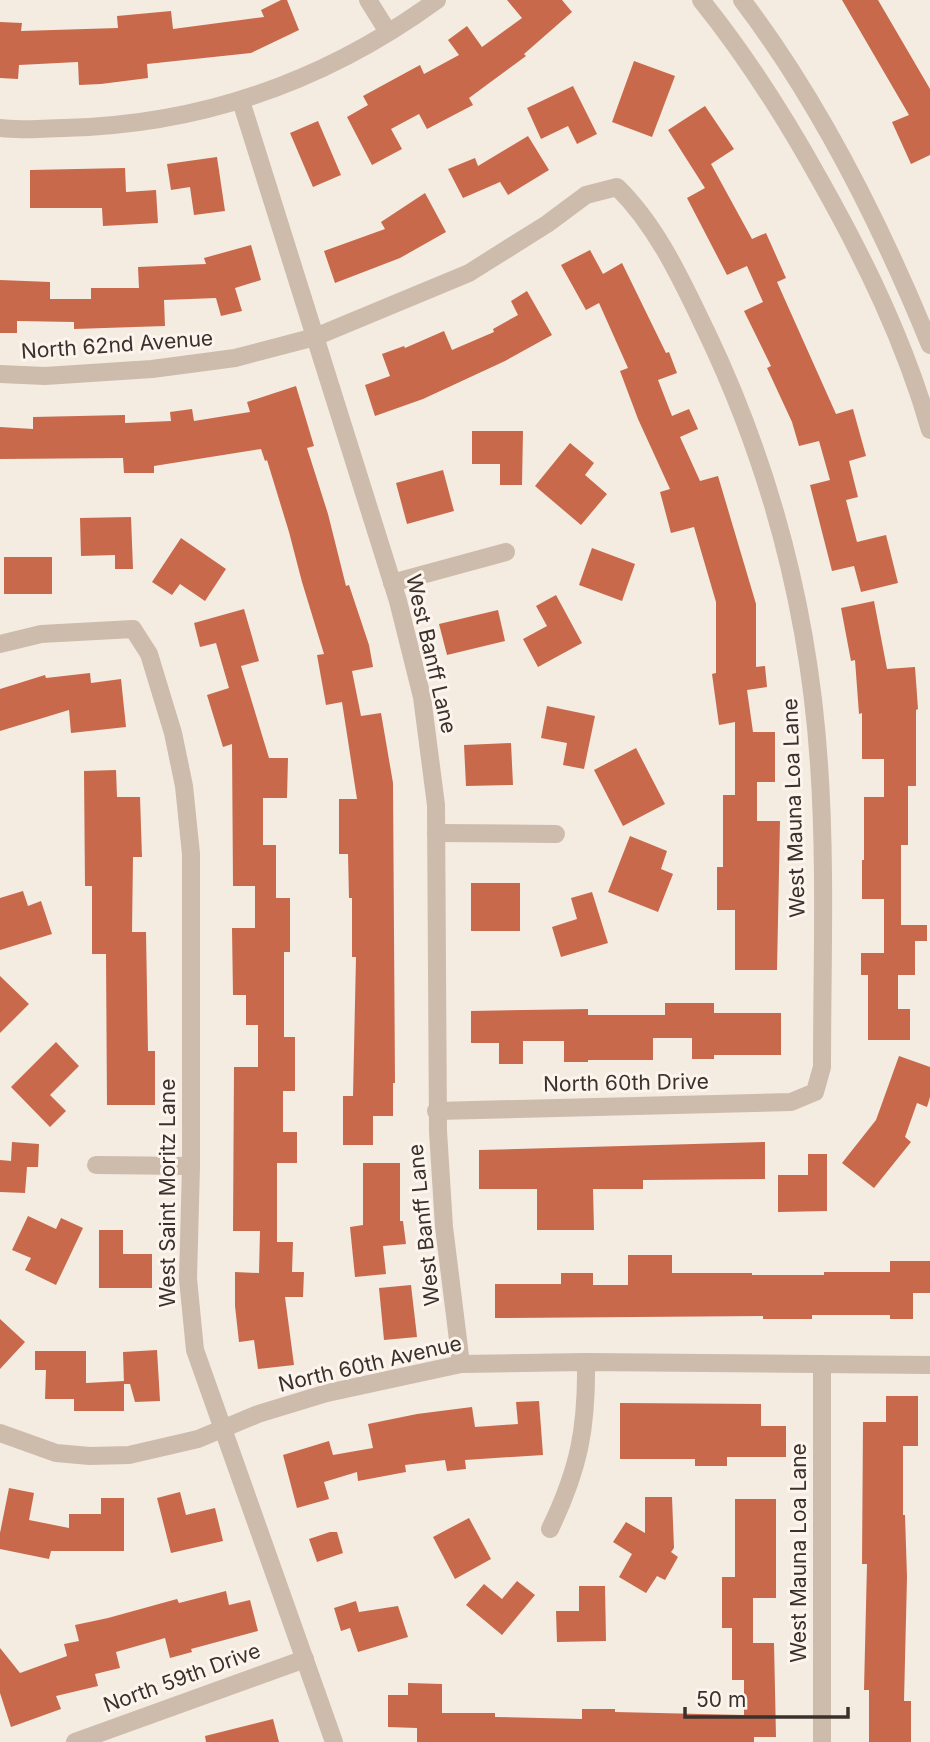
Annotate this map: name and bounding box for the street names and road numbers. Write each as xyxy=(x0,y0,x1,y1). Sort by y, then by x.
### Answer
street label: North 62nd Avenue xyxy=(20,325,214,364)
street label: West Banff Lane xyxy=(401,572,462,736)
street label: West Mauna Loa Lane xyxy=(777,698,810,918)
street label: North 60th Drive xyxy=(543,1069,709,1096)
street label: West Saint Moritz Lane xyxy=(155,1079,180,1307)
street label: West Banff Lane xyxy=(403,1143,444,1307)
street label: North 60th Avenue xyxy=(276,1330,464,1397)
street label: West Mauna Loa Lane xyxy=(786,1443,811,1663)
street label: North 59th Drive xyxy=(100,1638,264,1718)

